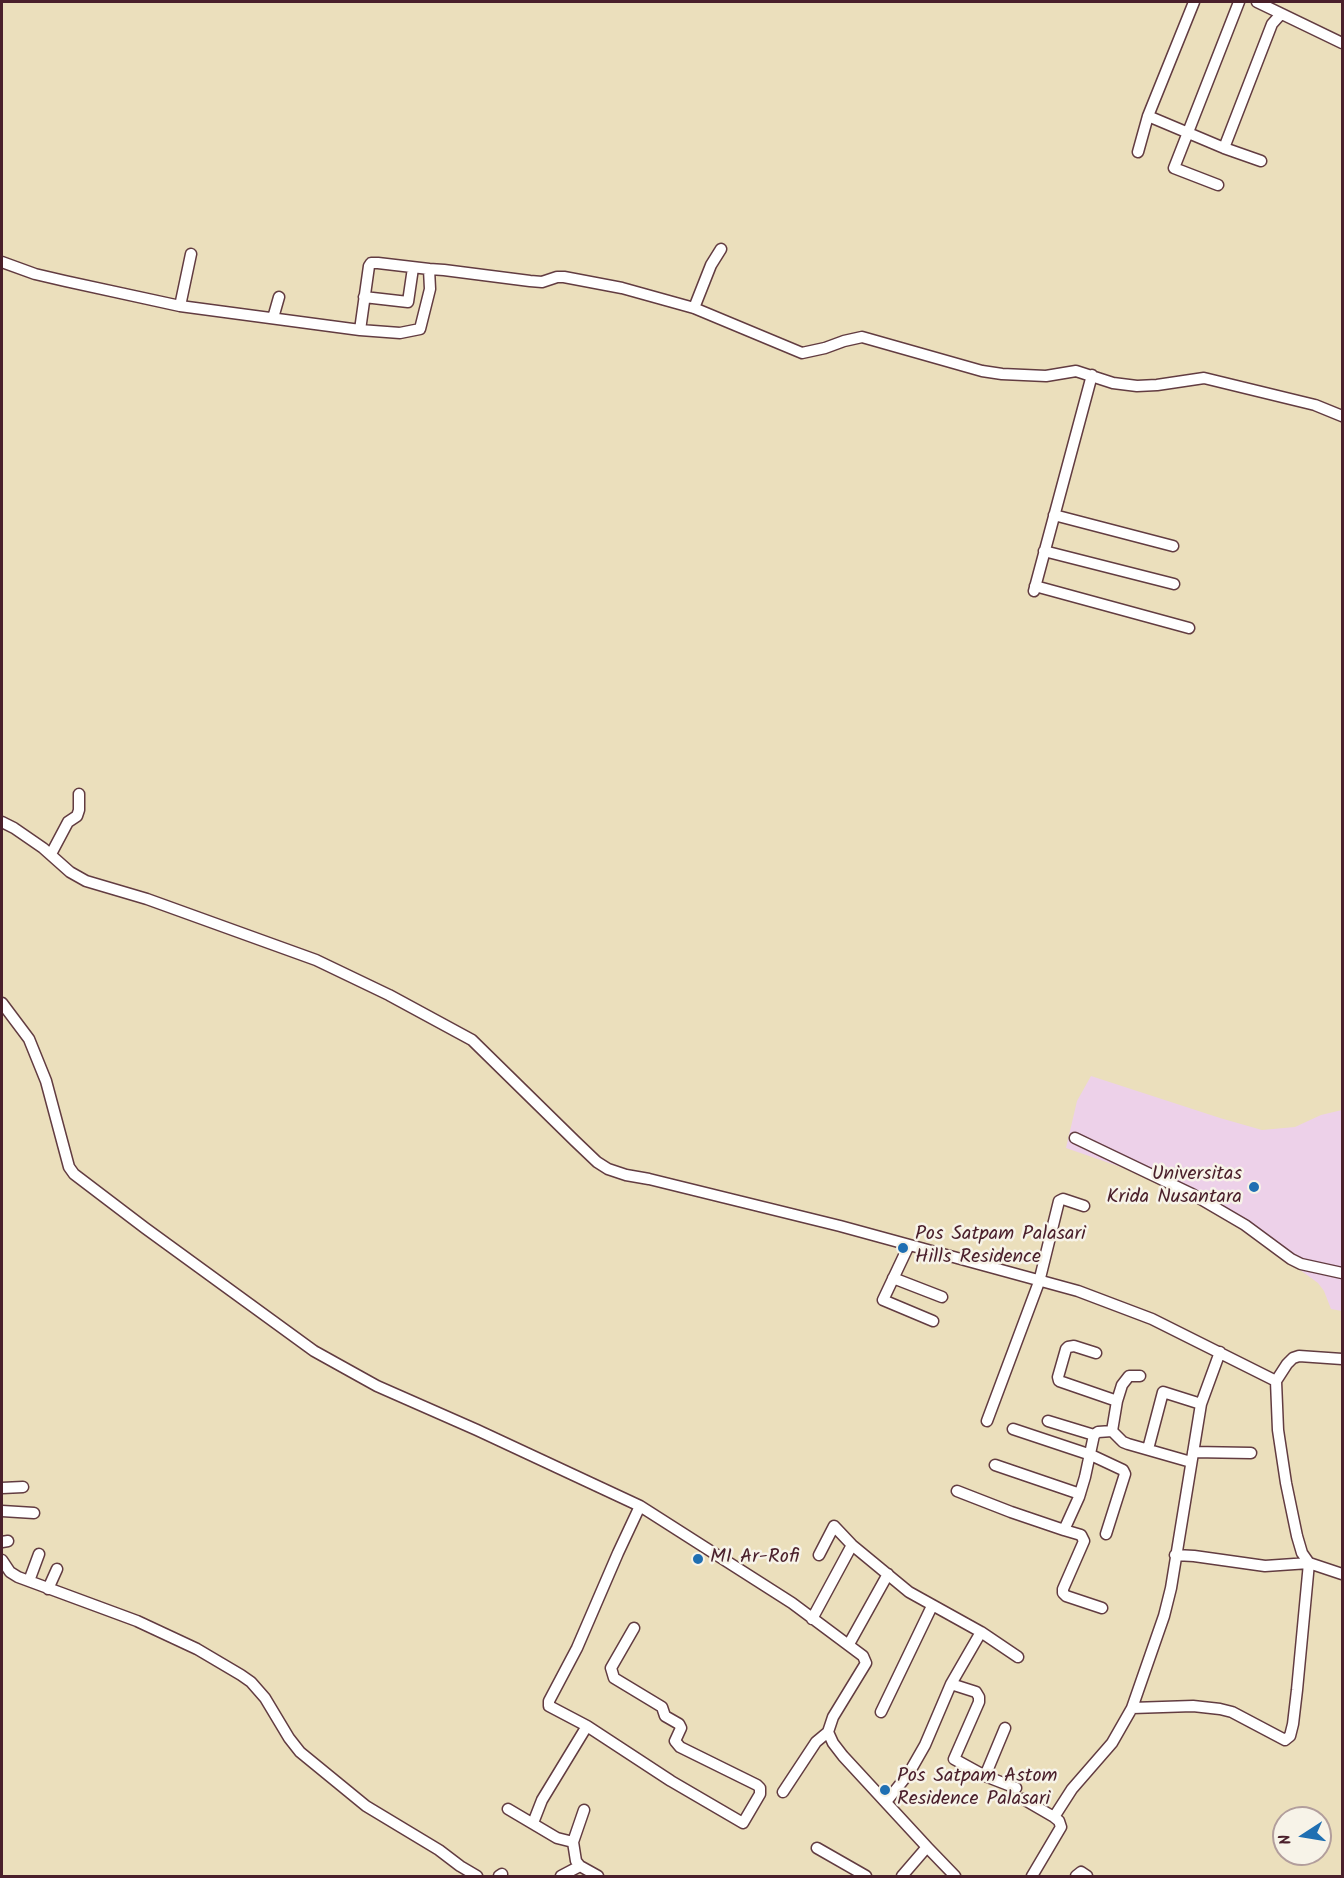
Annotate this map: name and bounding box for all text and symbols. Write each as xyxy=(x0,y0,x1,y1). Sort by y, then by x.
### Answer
place label: Universitas Krida Nusantara xyxy=(1107,1164,1242,1211)
marker: Universitas Krida Nusantara xyxy=(1247,1180,1261,1194)
place label: Pos Satpam Palasari Hills Residence xyxy=(915,1224,1086,1271)
marker: Pos Satpam Palasari Hills Residence xyxy=(896,1241,910,1255)
place label: MI Ar-Rofi xyxy=(710,1547,799,1571)
marker: MI Ar-Rofi xyxy=(691,1552,705,1566)
place label: Pos Satpam Astom Residence Palasari xyxy=(897,1766,1057,1813)
marker: Pos Satpam Astom Residence Palasari xyxy=(878,1783,892,1797)
north arrow xyxy=(1272,1806,1332,1866)
text: N xyxy=(1273,1832,1299,1847)

